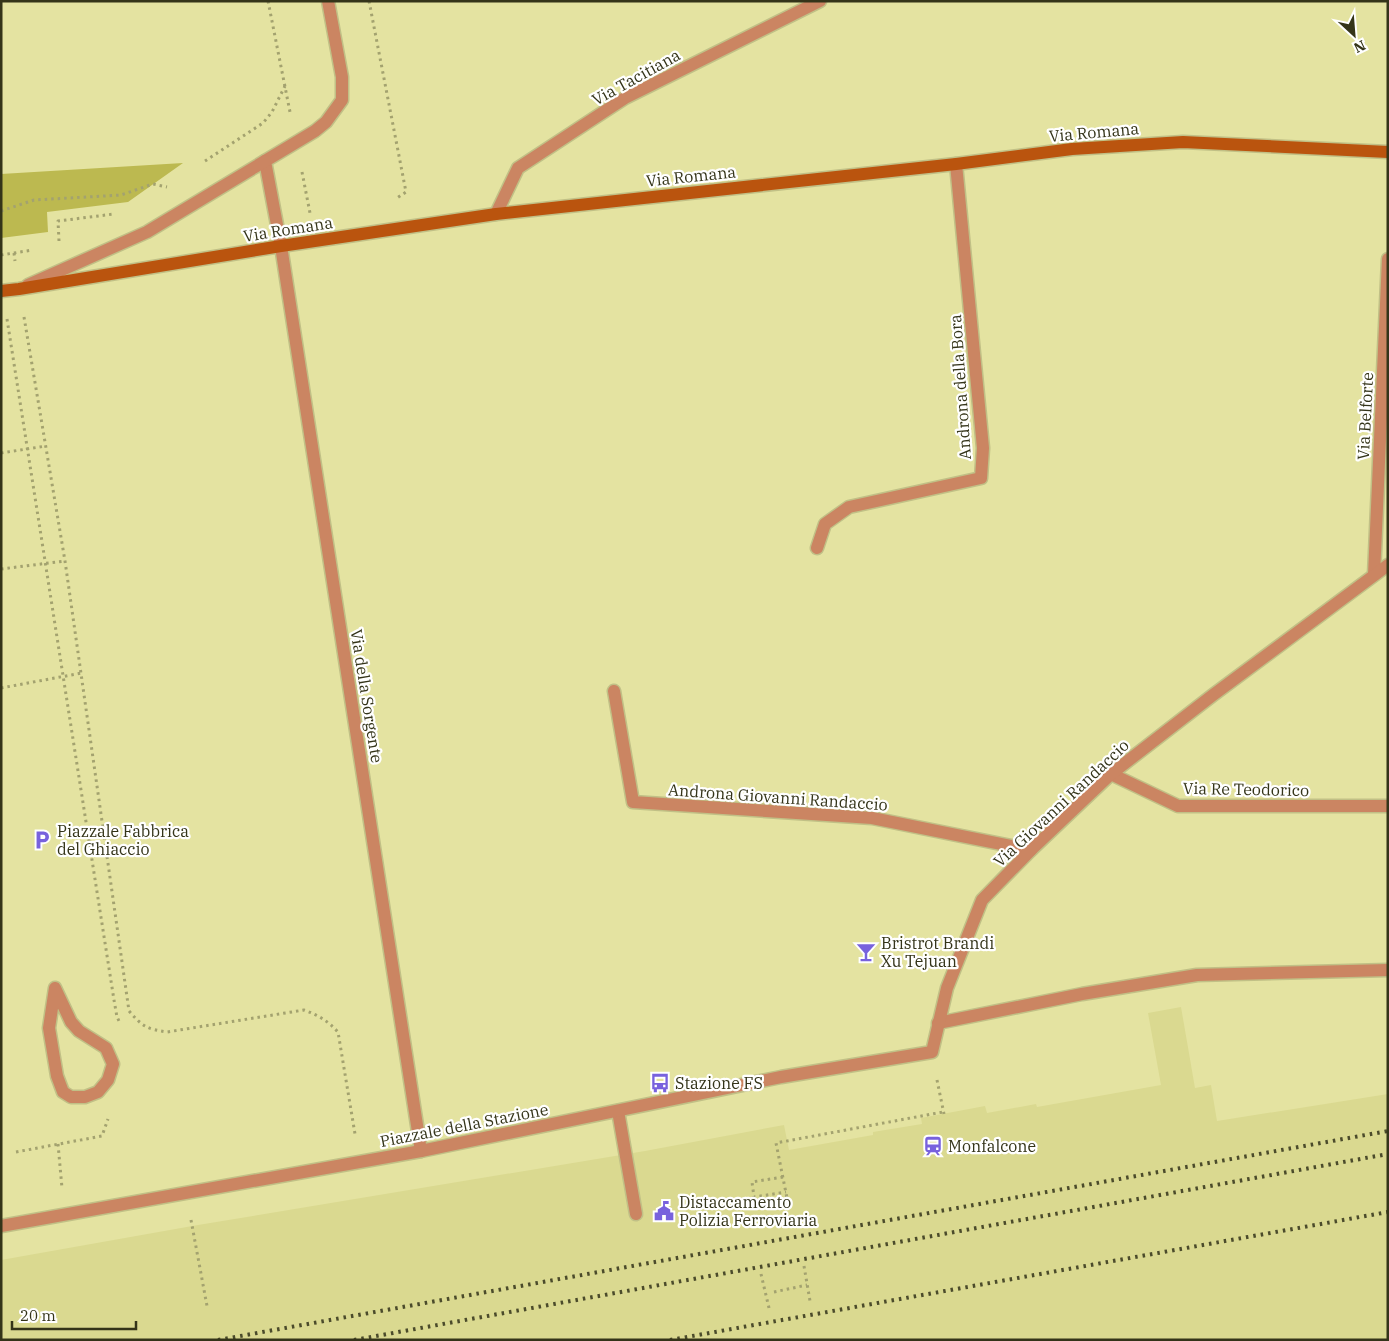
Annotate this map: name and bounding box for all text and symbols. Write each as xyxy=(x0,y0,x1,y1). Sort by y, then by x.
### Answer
north arrow xyxy=(1329,10,1379,60)
text: N xyxy=(1351,36,1369,57)
street label: Via Tacitiana xyxy=(588,44,684,110)
street label: Via Romana xyxy=(1048,118,1140,146)
street label: Via Romana xyxy=(645,161,737,191)
street label: Via Romana xyxy=(242,212,334,246)
street label: Androna della Bora xyxy=(945,313,975,460)
street label: Via Belforte xyxy=(1353,372,1377,460)
street label: Via della Sorgente xyxy=(347,628,387,764)
street label: Via Giovanni Randaccio xyxy=(989,735,1133,871)
street label: Via Re Teodorico xyxy=(1183,778,1309,800)
street label: Androna Giovanni Randaccio xyxy=(668,779,888,815)
place label: Piazzale Fabbrica del Ghiaccio xyxy=(57,821,189,859)
parking icon: Piazzale Fabbrica del Ghiaccio xyxy=(31,829,53,851)
place label: Bristrot Brandi Xu Tejuan xyxy=(881,933,994,971)
bar icon: Bristrot Brandi Xu Tejuan xyxy=(855,941,877,963)
bus stop icon: Stazione FS xyxy=(649,1072,671,1094)
place label: Stazione FS xyxy=(675,1073,763,1093)
street label: Piazzale della Stazione xyxy=(378,1099,550,1151)
station icon: Monfalcone xyxy=(922,1135,944,1157)
place label: Monfalcone xyxy=(948,1136,1036,1156)
place label: Distaccamento Polizia Ferroviaria xyxy=(679,1192,818,1230)
public building icon: Distaccamento Polizia Ferroviaria xyxy=(653,1200,675,1222)
scale bar xyxy=(12,1298,136,1330)
text: 20 m xyxy=(20,1306,56,1325)

